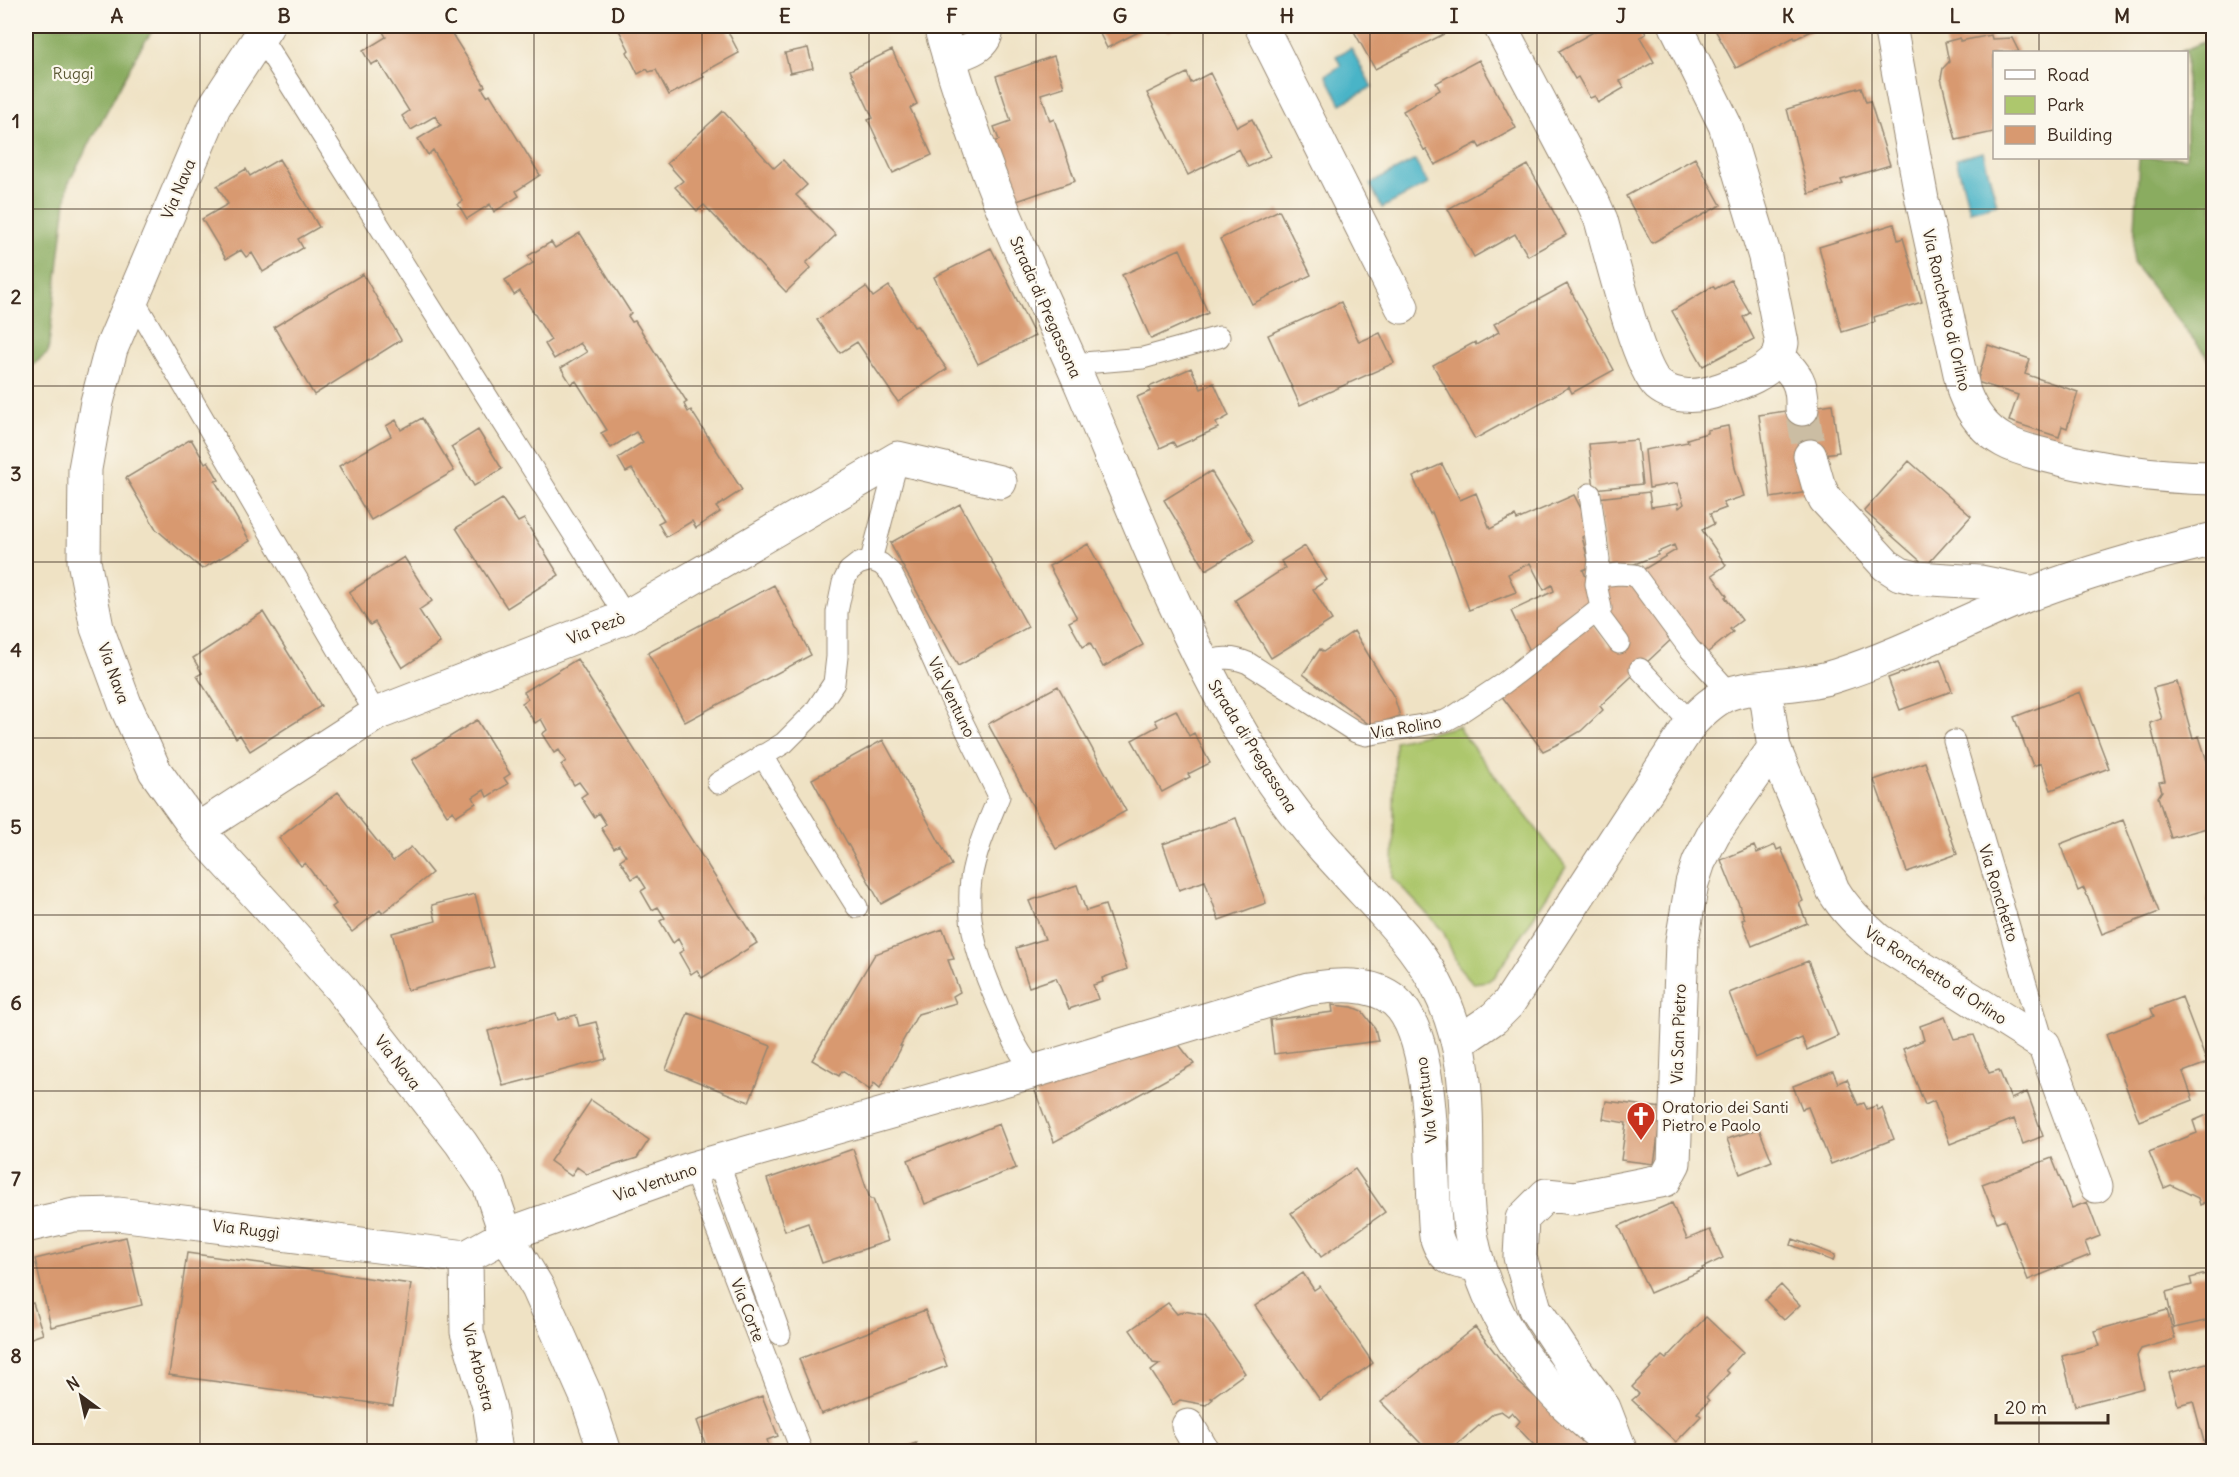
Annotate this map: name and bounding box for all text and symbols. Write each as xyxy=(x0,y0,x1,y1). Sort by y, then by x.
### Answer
text: A xyxy=(111,3,124,28)
text: B xyxy=(277,3,291,28)
text: C xyxy=(444,3,458,28)
text: D xyxy=(611,3,625,28)
text: E xyxy=(779,3,791,28)
text: F xyxy=(946,3,958,28)
text: G xyxy=(1113,3,1127,28)
text: H xyxy=(1280,3,1294,28)
text: I xyxy=(1450,3,1459,28)
text: J xyxy=(1616,3,1627,28)
text: K xyxy=(1782,3,1795,28)
text: L xyxy=(1950,3,1961,28)
text: M xyxy=(2114,3,2130,28)
legend xyxy=(1993,51,2188,159)
park label: Ruggi xyxy=(53,63,93,83)
text: Road xyxy=(2047,63,2090,86)
text: Park xyxy=(2047,93,2084,116)
text: 1 xyxy=(12,108,20,133)
text: Building xyxy=(2047,123,2112,146)
street label: Via Nava xyxy=(156,156,200,222)
street label: Via Ronchetto di Orlino xyxy=(1919,227,1975,393)
street label: Strada di Pregassona xyxy=(1006,233,1086,381)
text: 2 xyxy=(11,284,22,309)
text: 3 xyxy=(10,461,22,486)
street label: Via Pezò xyxy=(564,607,628,649)
text: 4 xyxy=(10,637,22,662)
street label: Via Nava xyxy=(94,640,134,706)
street label: Via Ventuno xyxy=(924,654,980,740)
street label: Strada di Pregassona xyxy=(1204,676,1302,816)
street label: Via Rolino xyxy=(1369,711,1443,743)
text: 5 xyxy=(10,814,22,839)
street label: Via Ronchetto xyxy=(1975,842,2023,944)
street label: Via Ronchetto di Orlino xyxy=(1861,922,2011,1028)
street label: Via San Pietro xyxy=(1666,984,1690,1084)
text: 6 xyxy=(10,990,22,1015)
street label: Via Nava xyxy=(371,1031,425,1093)
street label: Via Ventuno xyxy=(1411,1056,1441,1144)
place label: Oratorio dei Santi Pietro e Paolo xyxy=(1662,1097,1789,1135)
church icon: Oratorio dei Santi Pietro e Paolo xyxy=(1625,1100,1657,1142)
street label: Via Ventuno xyxy=(611,1158,699,1206)
text: 7 xyxy=(11,1166,21,1191)
street label: Via Ruggì xyxy=(211,1215,281,1243)
street label: Via Corte xyxy=(727,1275,769,1345)
street label: Via Arbostra xyxy=(458,1321,500,1413)
text: 8 xyxy=(10,1343,22,1368)
north arrow xyxy=(51,1366,111,1426)
text: N xyxy=(63,1372,83,1395)
scale bar xyxy=(1996,1387,2108,1425)
text: 20 m xyxy=(2005,1396,2047,1419)

